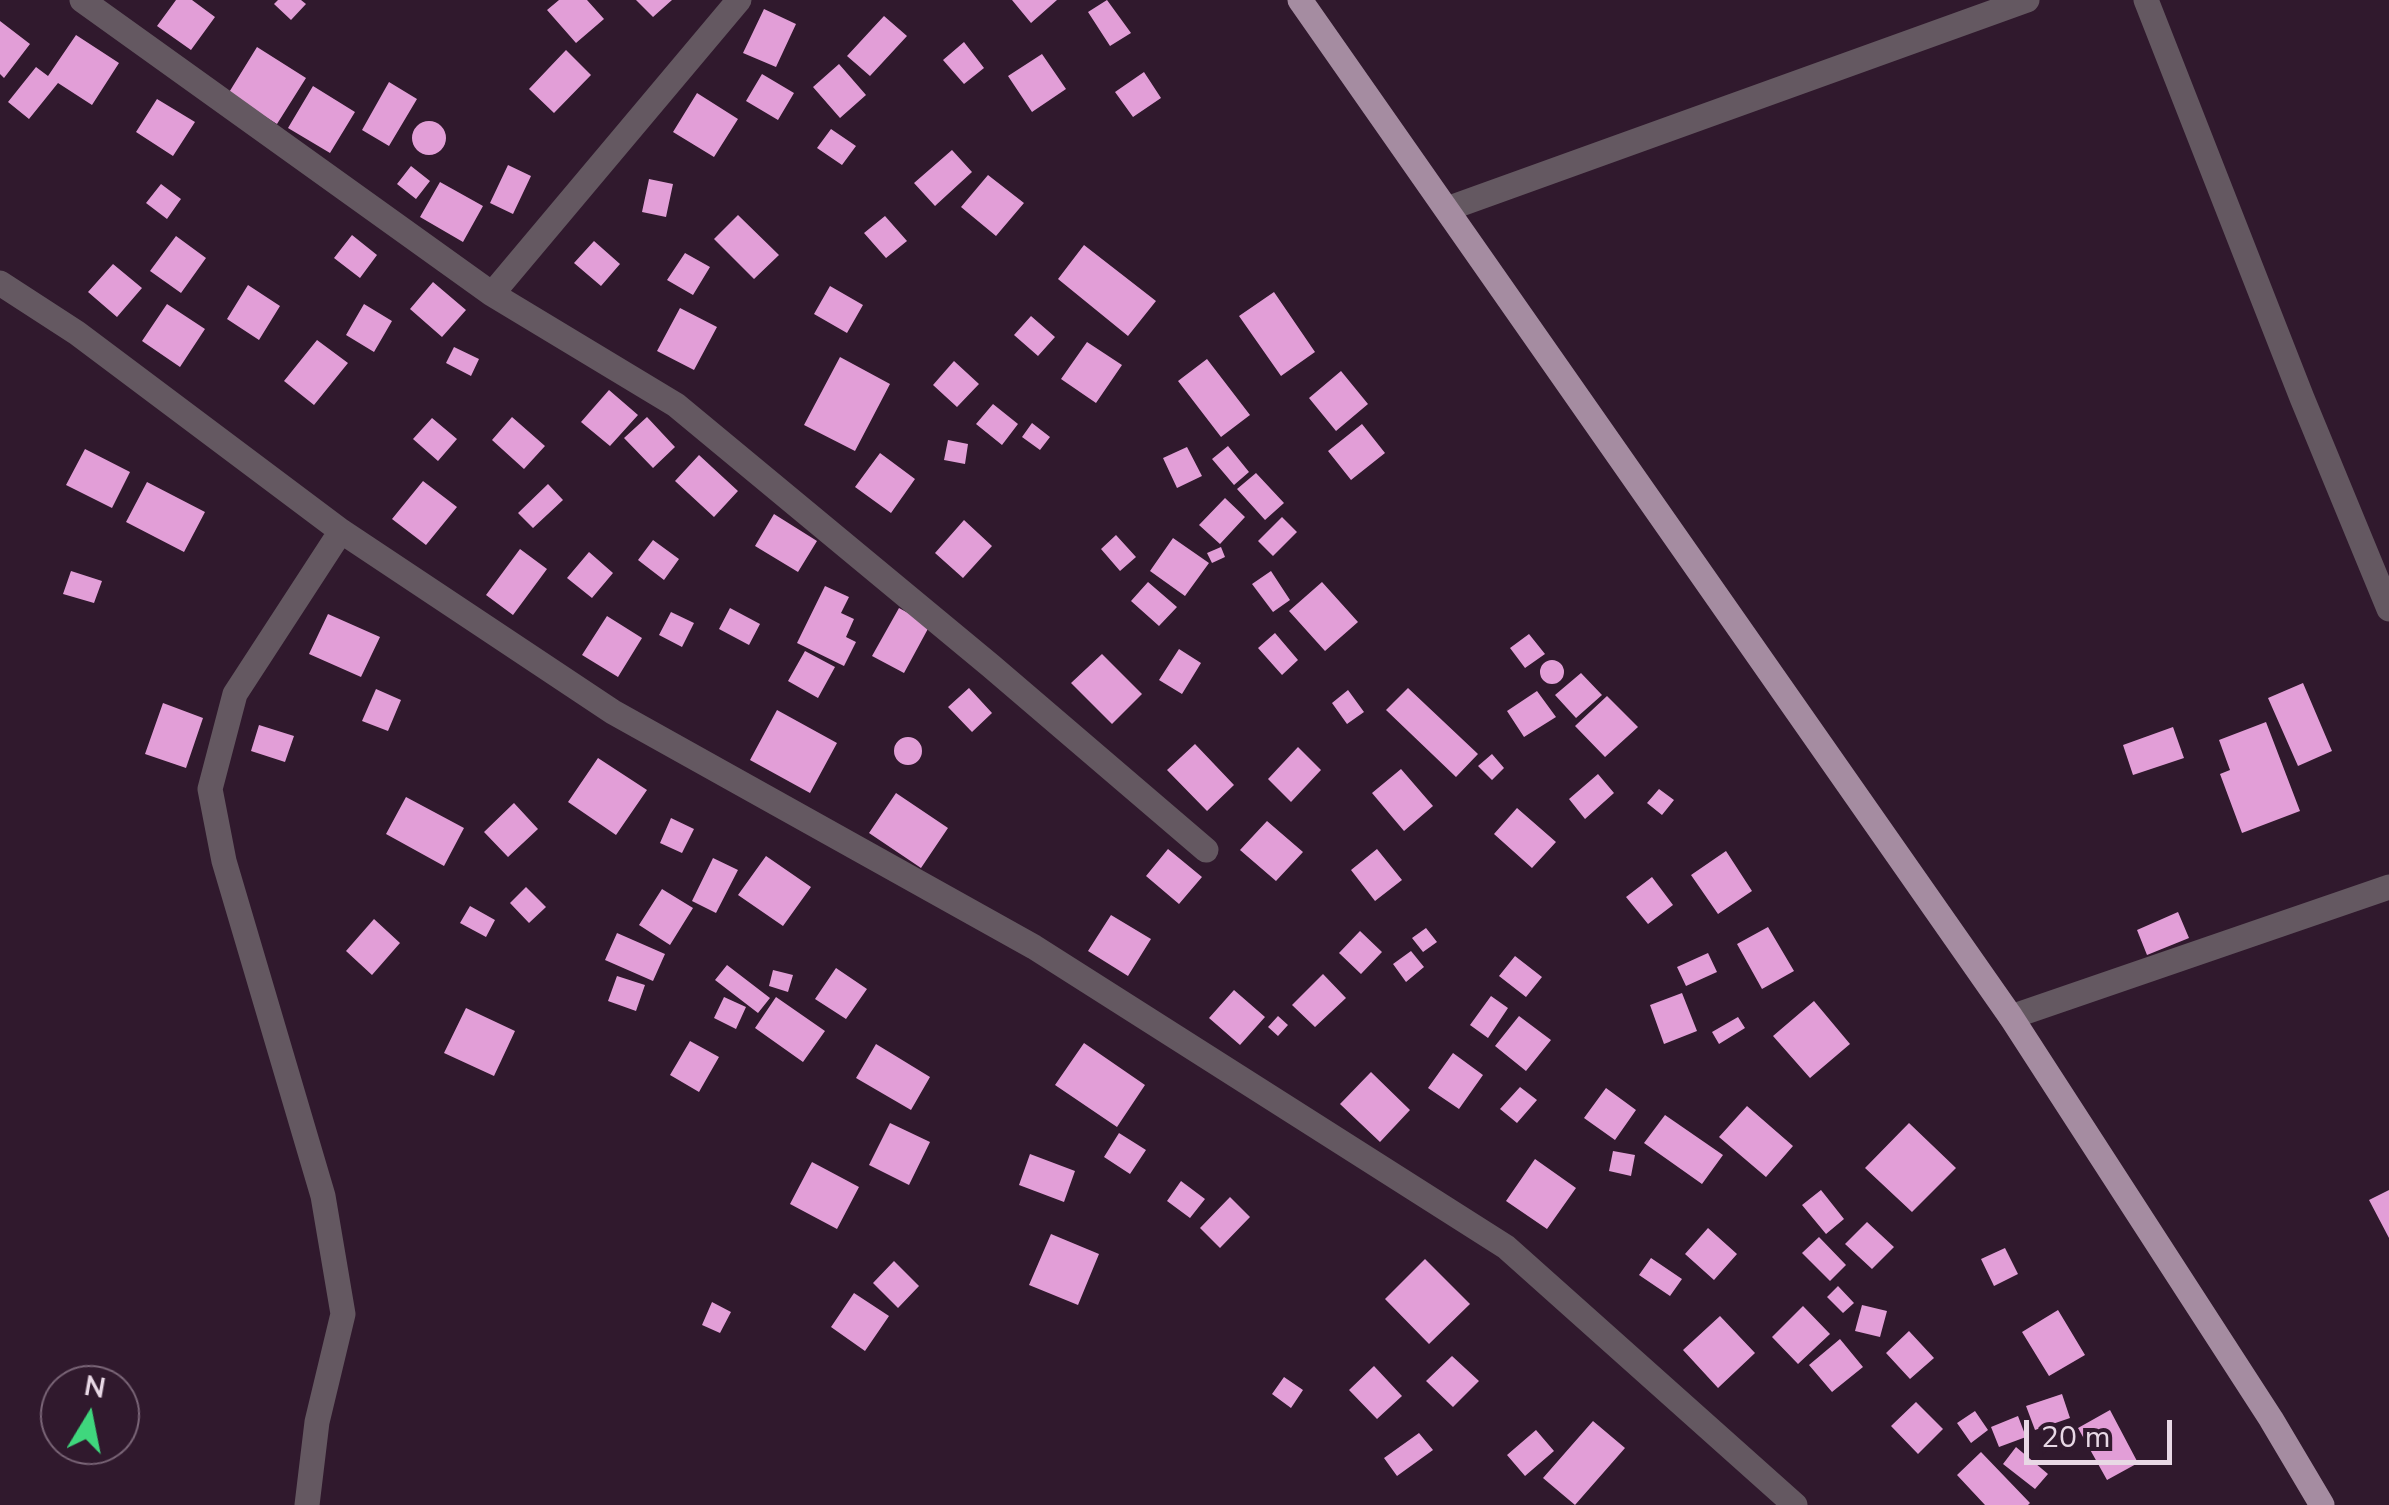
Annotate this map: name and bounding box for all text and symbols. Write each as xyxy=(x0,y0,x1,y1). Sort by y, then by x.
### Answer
north arrow xyxy=(40,1365,140,1465)
text: N xyxy=(81,1367,108,1408)
scale bar xyxy=(2029,1400,2176,1462)
text: 20 m xyxy=(2041,1417,2110,1458)

